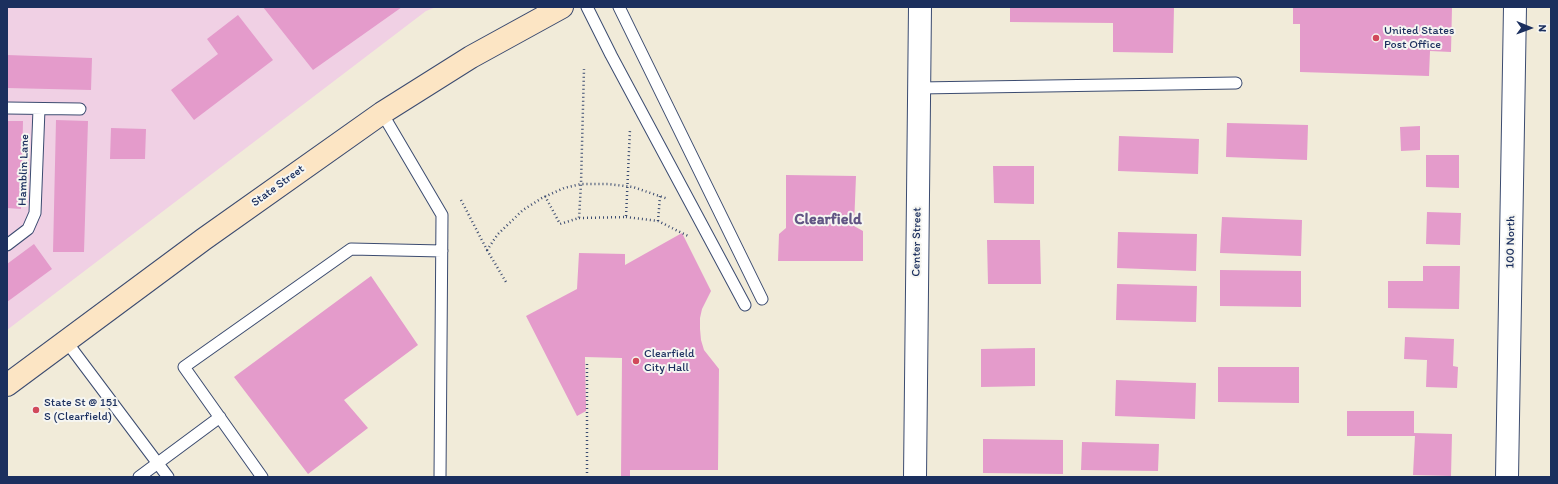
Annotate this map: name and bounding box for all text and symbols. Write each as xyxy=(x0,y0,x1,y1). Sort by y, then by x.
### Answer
north arrow xyxy=(1510,8,1550,48)
place label: United States Post Office xyxy=(1384,24,1454,52)
text: N xyxy=(1536,24,1549,32)
marker: United States Post Office xyxy=(1371,33,1381,43)
street label: Hamblin Lane xyxy=(16,134,32,206)
street label: State Street xyxy=(249,162,307,210)
street label: Center Street xyxy=(909,207,925,277)
district label: Clearfield xyxy=(794,210,862,230)
street label: 100 North xyxy=(1503,215,1519,269)
place label: Clearfield City Hall xyxy=(644,347,695,375)
marker: Clearfield City Hall xyxy=(631,356,641,366)
place label: State St @ 151 S (Clearfield) xyxy=(44,396,117,424)
marker: State St @ 151 S (Clearfield) xyxy=(31,405,41,415)

